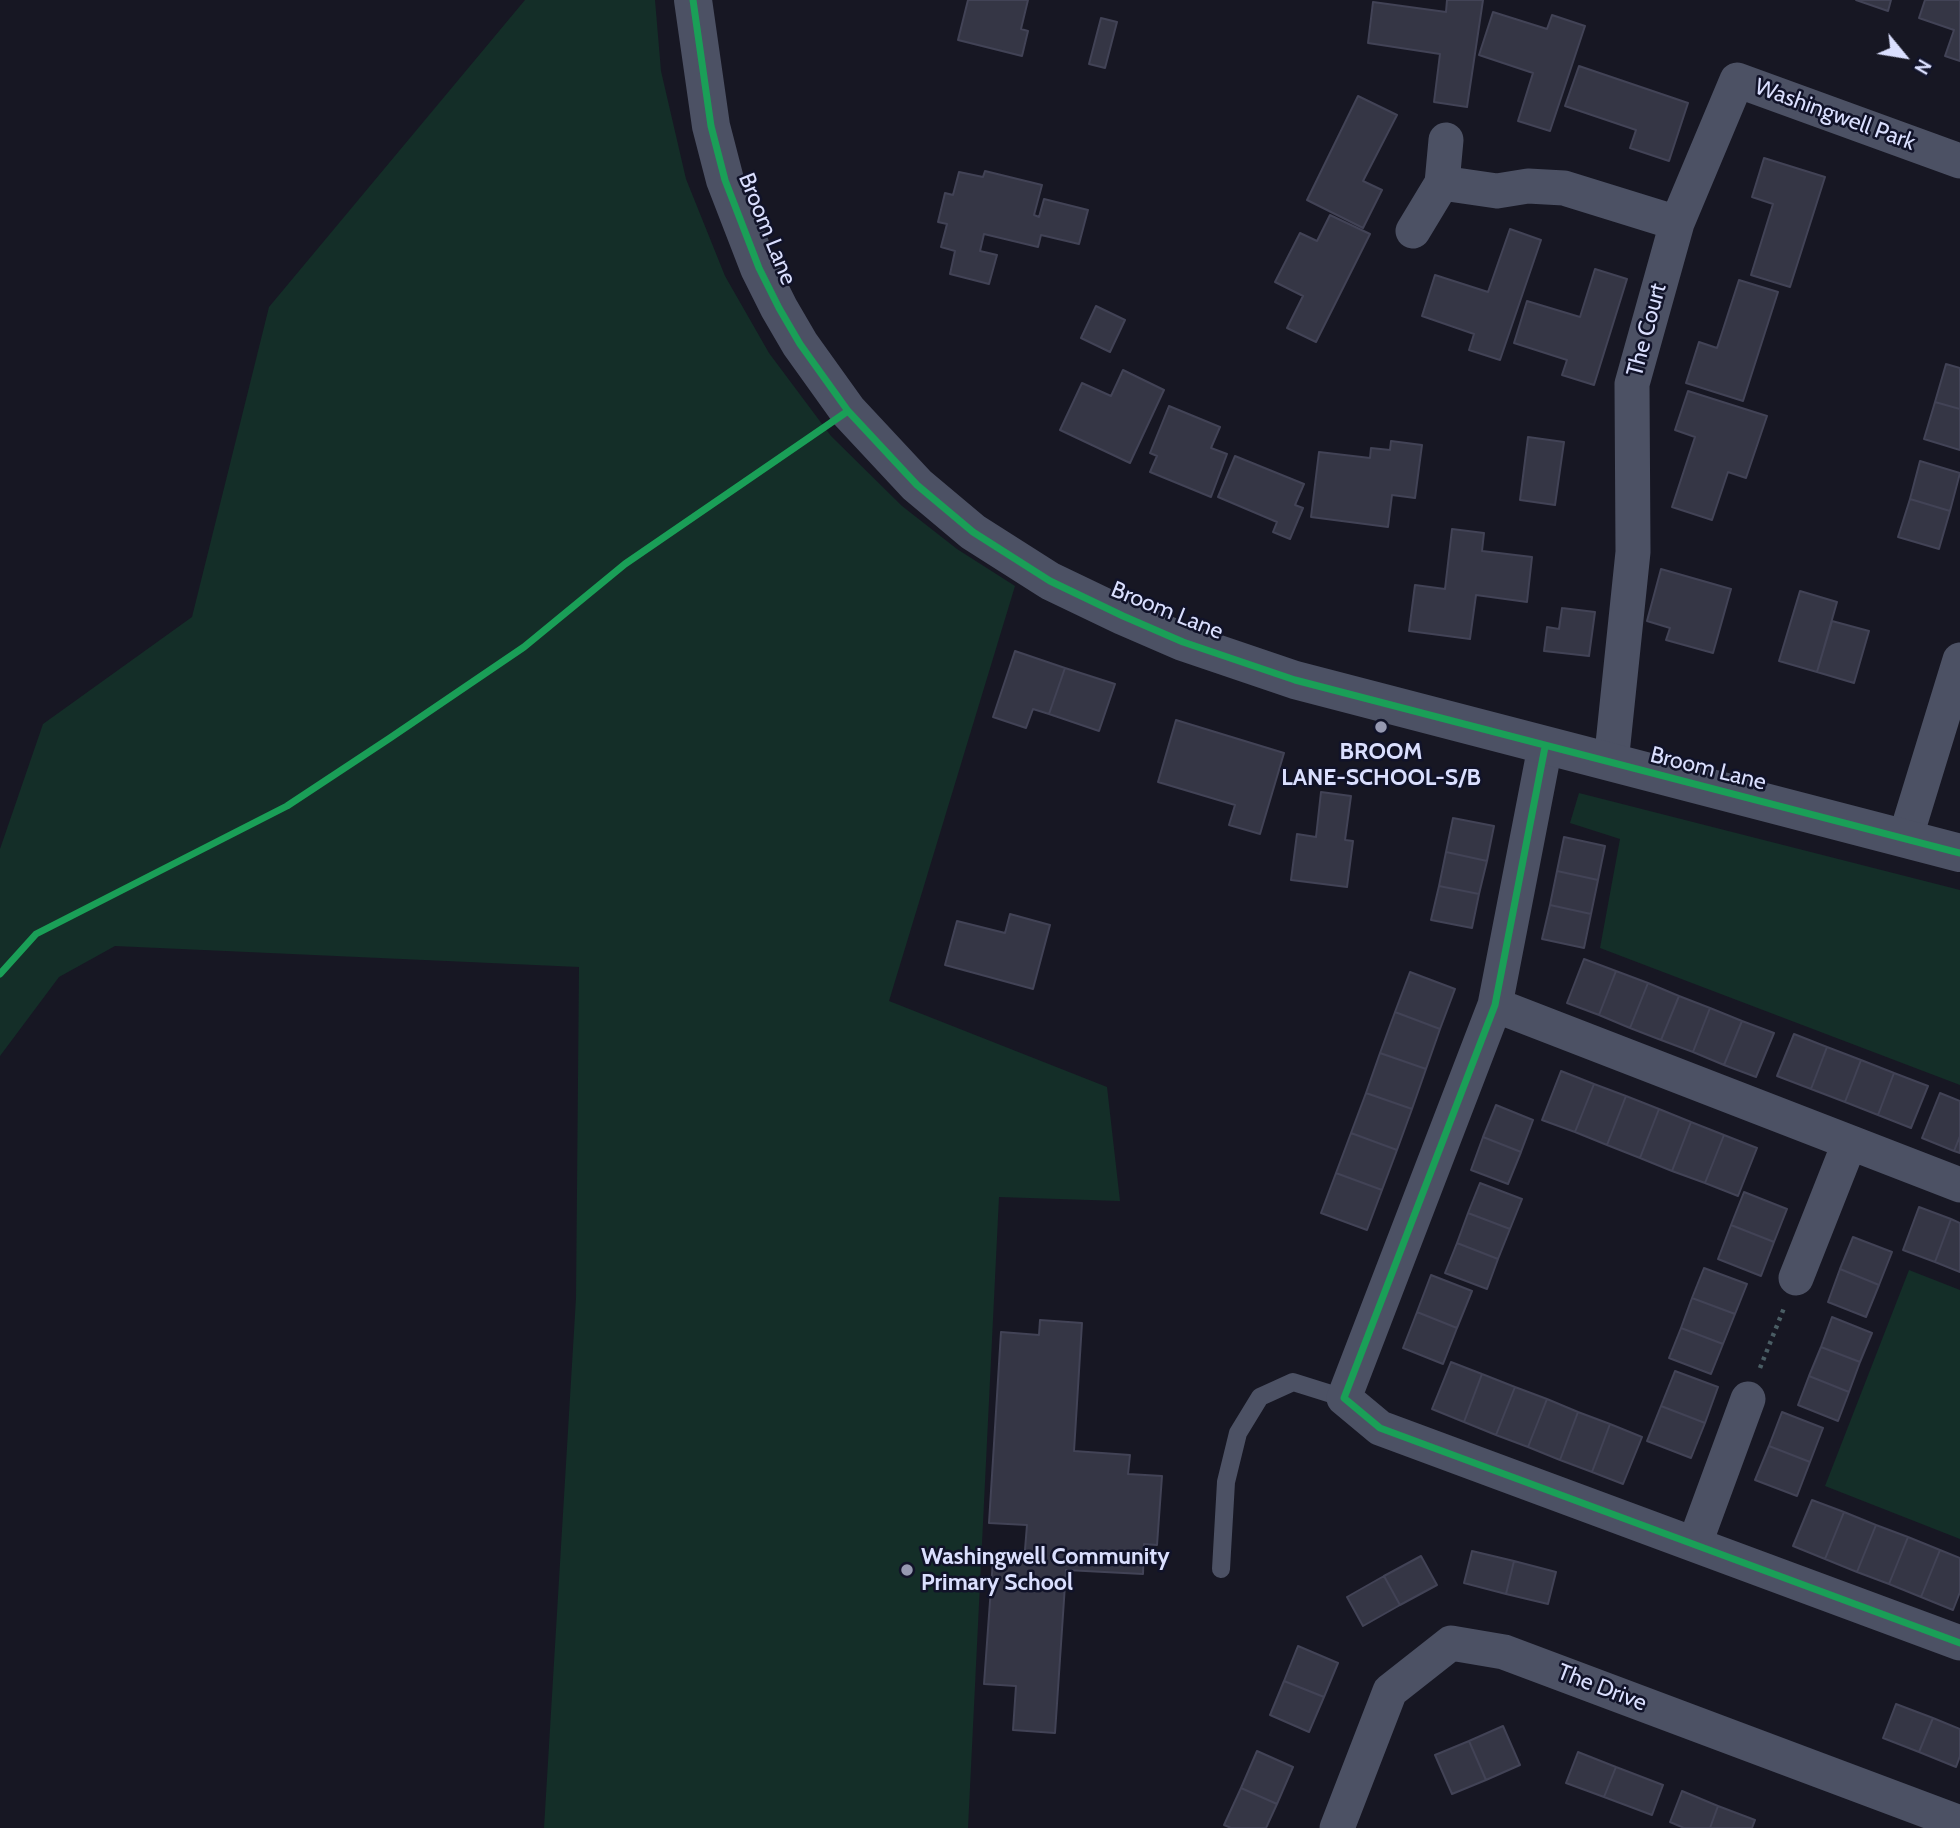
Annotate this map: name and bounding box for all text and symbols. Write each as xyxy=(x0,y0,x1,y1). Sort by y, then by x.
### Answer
north arrow xyxy=(1869,21,1939,91)
text: N xyxy=(1909,55,1936,78)
street label: Washingwell Park xyxy=(1751,73,1919,157)
street label: Broom Lane xyxy=(732,169,802,289)
street label: The Court xyxy=(1621,280,1673,380)
street label: Broom Lane xyxy=(1107,576,1227,646)
marker: BROOM LANE-SCHOOL-S/B xyxy=(1373,719,1389,735)
place label: BROOM LANE-SCHOOL-S/B xyxy=(1281,738,1481,792)
street label: Broom Lane xyxy=(1647,741,1769,797)
place label: Washingwell Community Primary School xyxy=(921,1543,1170,1597)
marker: Washingwell Community Primary School xyxy=(899,1562,915,1578)
street label: The Drive xyxy=(1554,1658,1650,1718)

